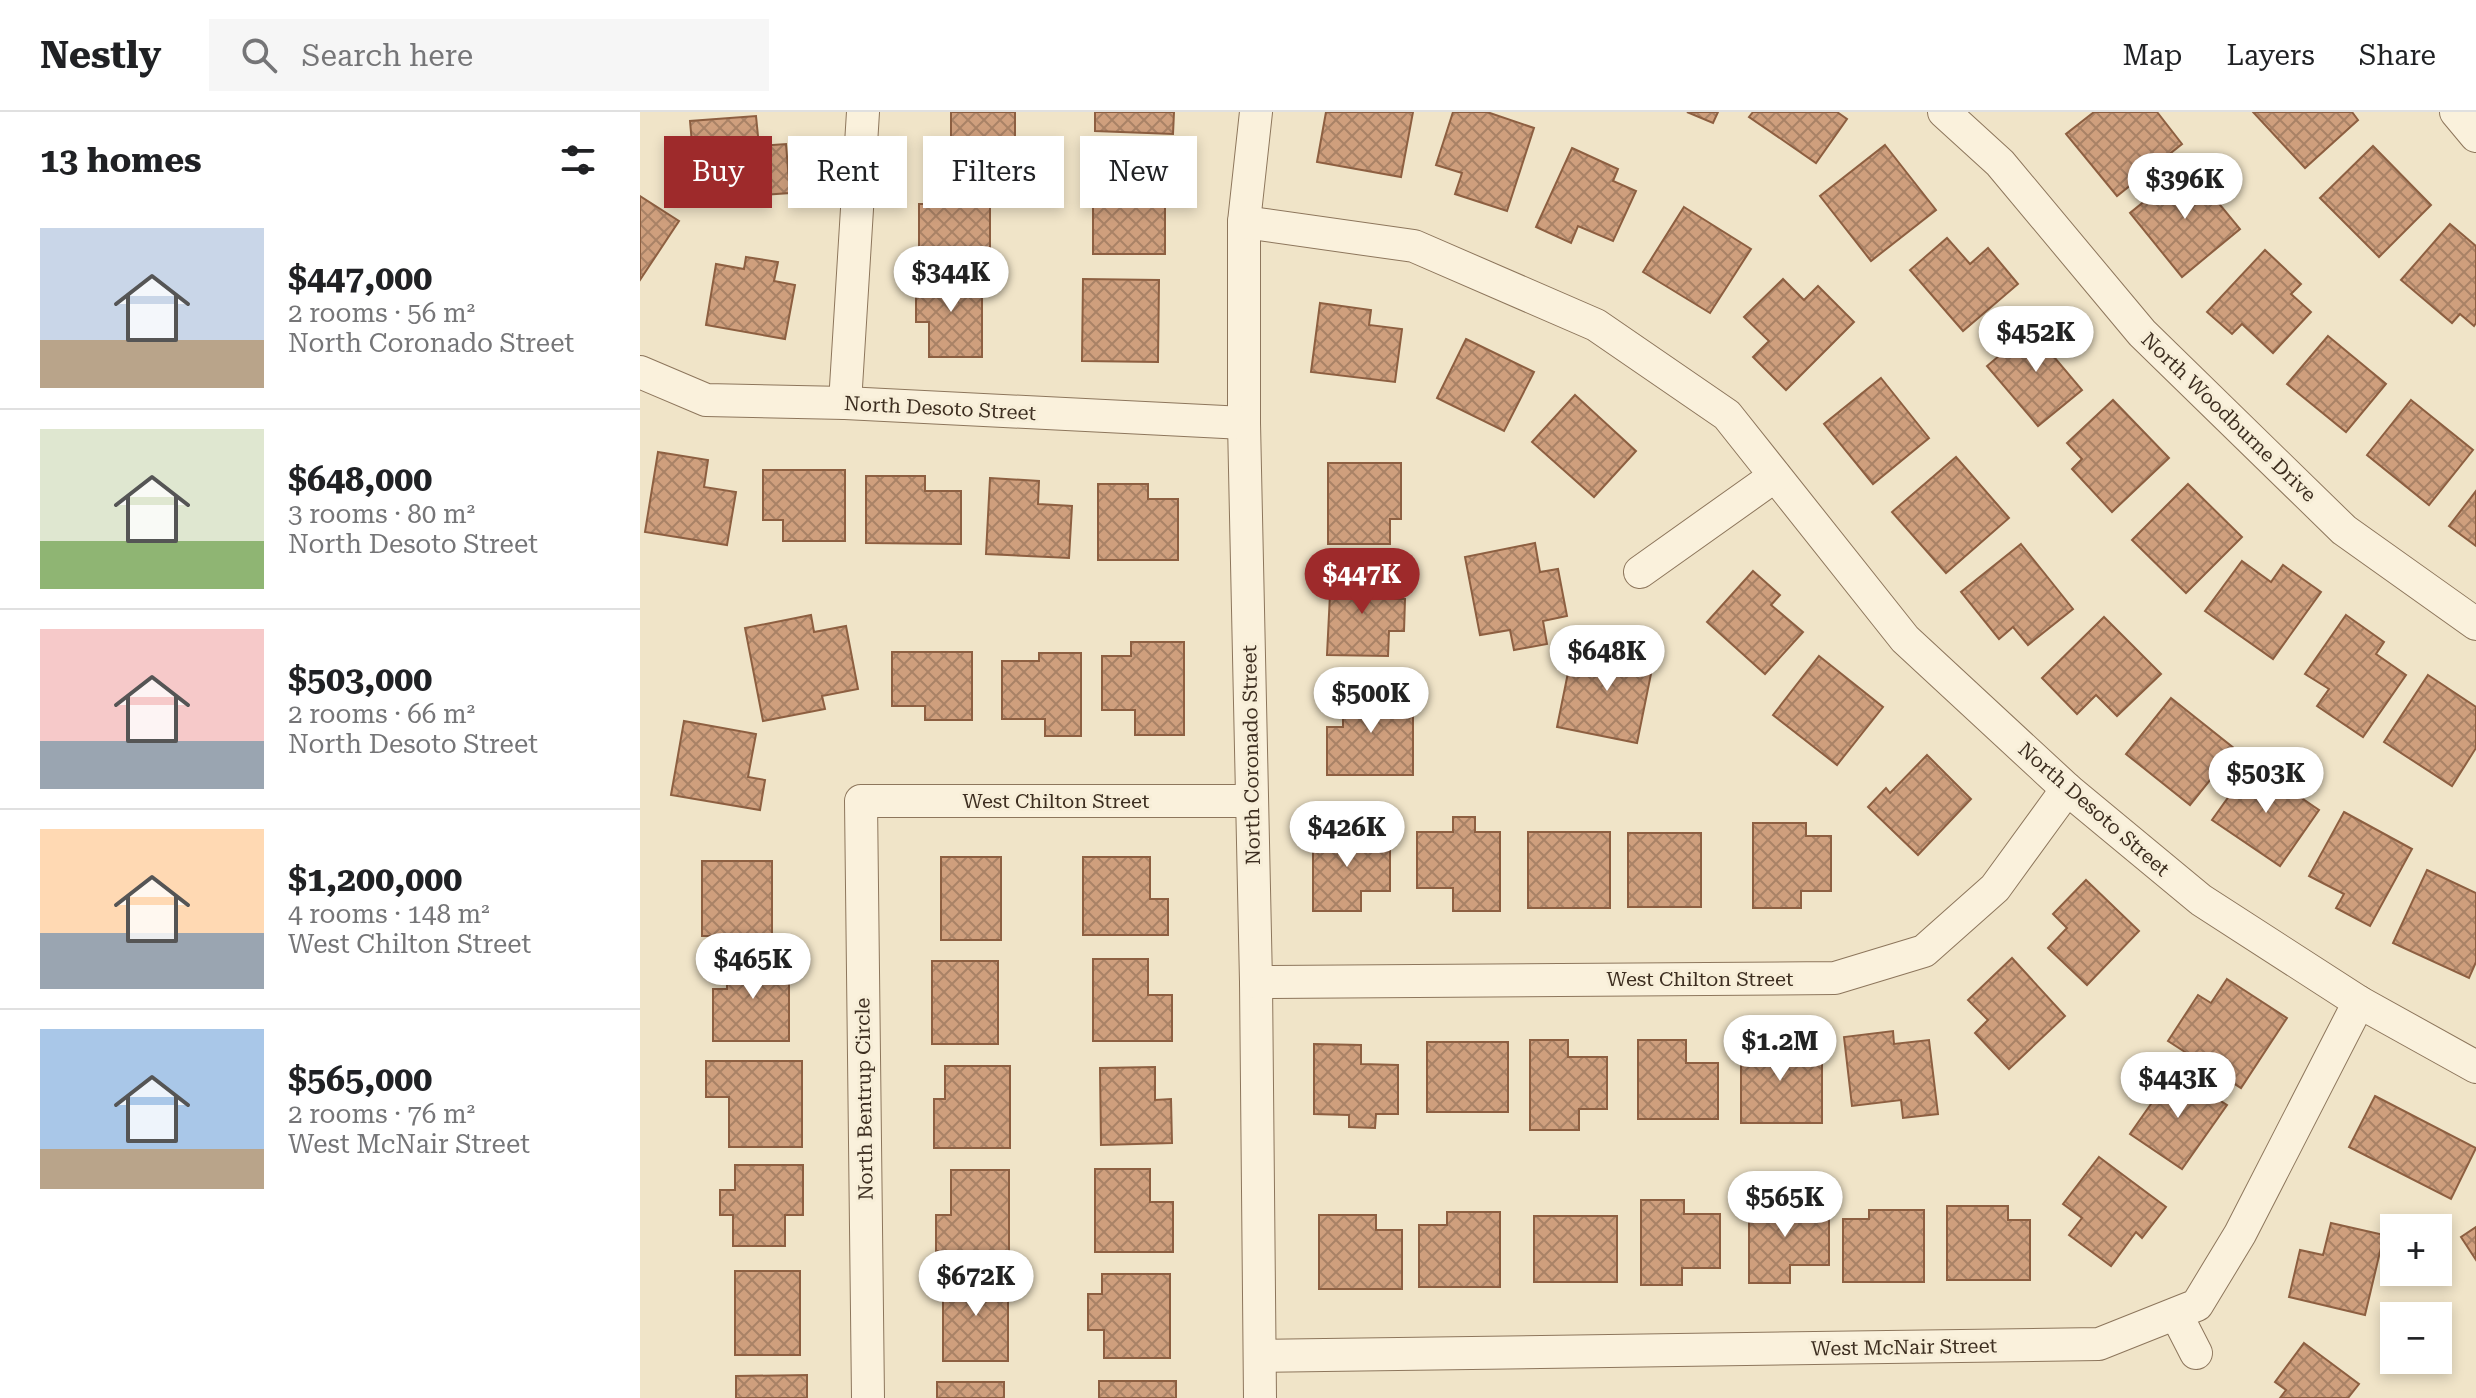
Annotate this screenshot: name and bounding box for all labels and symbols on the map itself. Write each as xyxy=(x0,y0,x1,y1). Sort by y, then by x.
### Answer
pin: $396K xyxy=(2129,153,2241,221)
pin: $344K xyxy=(895,246,1007,314)
pin: $452K xyxy=(1980,306,2092,374)
street label: North Woodburne Drive xyxy=(2137,327,2321,507)
street label: North Desoto Street xyxy=(843,391,1037,425)
pin: $447K xyxy=(1306,548,1418,616)
pin: $648K xyxy=(1551,625,1663,693)
street label: North Coronado Street xyxy=(1237,644,1265,865)
pin: $500K xyxy=(1315,667,1427,735)
street label: North Desoto Street xyxy=(2014,737,2175,881)
pin: $503K xyxy=(2210,747,2322,815)
street label: West Chilton Street xyxy=(962,789,1150,813)
pin: $426K xyxy=(1291,801,1403,869)
pin: $465K xyxy=(697,933,809,1001)
street label: West Chilton Street xyxy=(1606,967,1794,991)
street label: North Bentrup Circle xyxy=(850,997,878,1201)
pin: $1.2M xyxy=(1724,1015,1836,1083)
pin: $443K xyxy=(2122,1052,2234,1120)
pin: $565K xyxy=(1729,1171,1841,1239)
pin: $672K xyxy=(920,1250,1032,1318)
street label: West McNair Street xyxy=(1811,1333,1998,1361)

